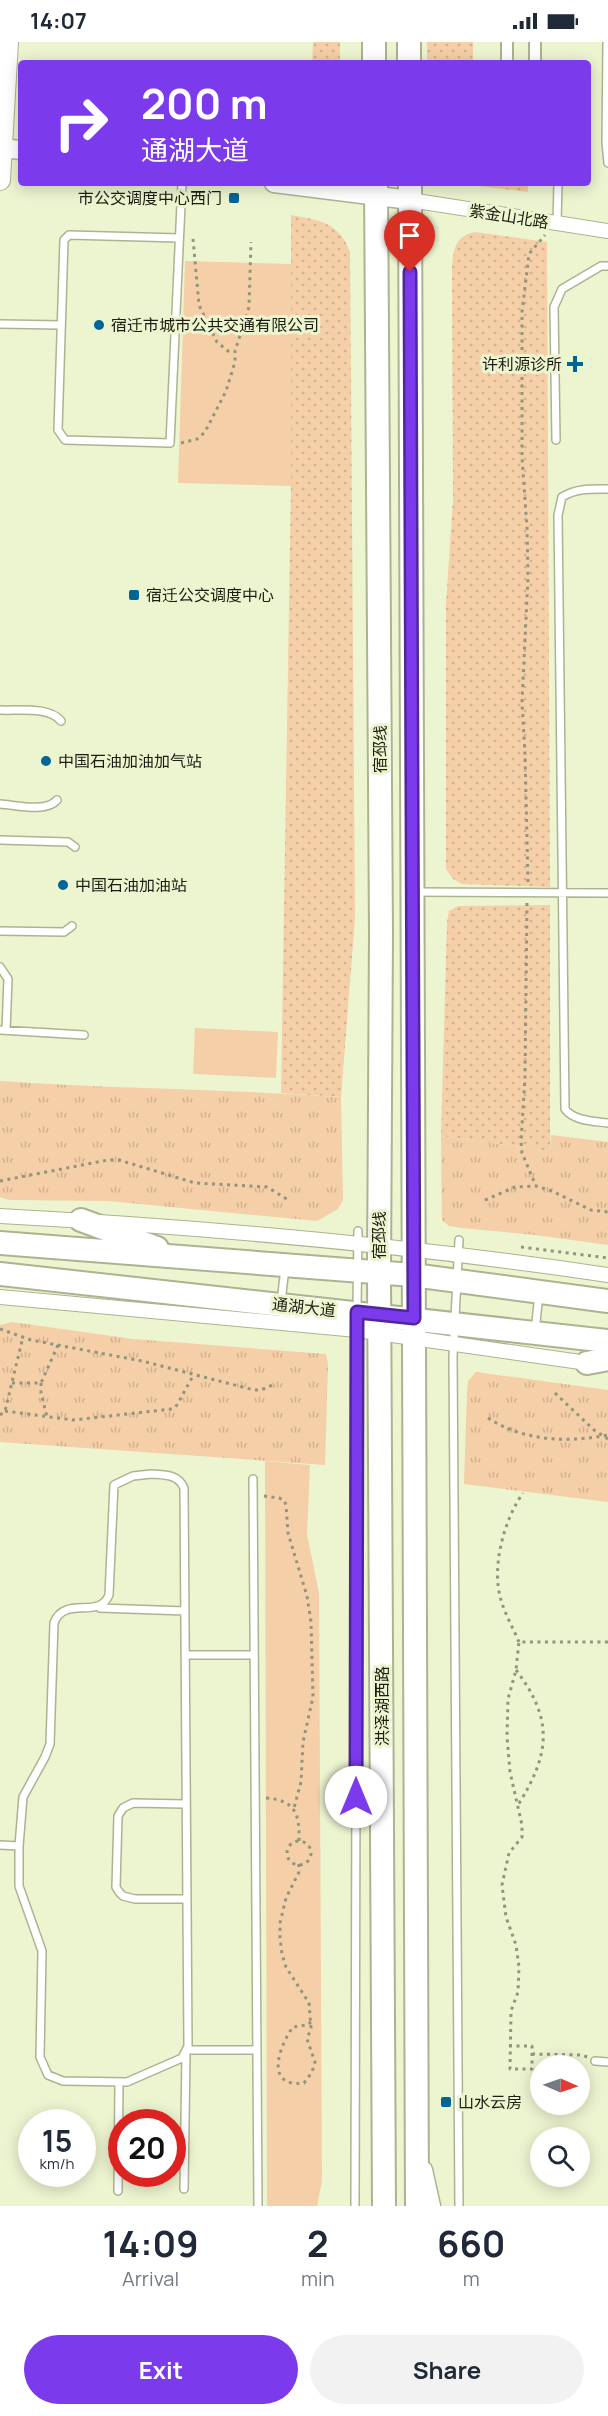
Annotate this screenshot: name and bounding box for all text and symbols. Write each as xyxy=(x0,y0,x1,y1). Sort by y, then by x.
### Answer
text: 14:07 xyxy=(30,6,87,36)
text: 200 m xyxy=(141,74,267,132)
icon: right xyxy=(42,84,120,162)
text: 通湖大道 xyxy=(141,131,249,168)
place label: 市公交调度中心西门 xyxy=(78,187,222,209)
marker: 市公交调度中心西门 xyxy=(227,191,241,205)
street label: 紫金山北路 xyxy=(468,199,550,233)
pin xyxy=(384,210,435,272)
icon: arrive xyxy=(393,219,426,252)
place label: 宿迁市城市公共交通有限公司 xyxy=(111,314,319,336)
marker: 宿迁市城市公共交通有限公司 xyxy=(92,318,106,332)
place label: 许利源诊所 xyxy=(482,353,562,375)
marker: 许利源诊所 xyxy=(566,355,584,373)
place label: 宿迁公交调度中心 xyxy=(146,584,274,606)
marker: 宿迁公交调度中心 xyxy=(127,588,141,602)
street label: 宿邳线 xyxy=(369,725,391,773)
place label: 中国石油加油加气站 xyxy=(58,750,202,772)
marker: 中国石油加油加气站 xyxy=(39,754,53,768)
place label: 中国石油加油站 xyxy=(75,874,187,896)
marker: 中国石油加油站 xyxy=(56,878,70,892)
street label: 宿邳线 xyxy=(368,1211,390,1259)
street label: 通湖大道 xyxy=(271,1293,337,1321)
street label: 洪泽湖西路 xyxy=(371,1666,393,1746)
position arrow xyxy=(324,1765,388,1829)
north arrow xyxy=(530,2055,590,2115)
map controls xyxy=(530,2055,590,2187)
place label: 山水云房 xyxy=(458,2091,522,2113)
marker: 山水云房 xyxy=(439,2095,453,2109)
speed limit sign: 20 xyxy=(108,2109,186,2187)
text: 15 xyxy=(42,2120,72,2161)
button: search xyxy=(530,2127,590,2187)
text: km/h xyxy=(40,2153,74,2174)
text: 14:09 xyxy=(102,2219,199,2268)
text: 2 xyxy=(307,2219,329,2268)
text: 660 xyxy=(437,2219,505,2268)
text: Arrival xyxy=(122,2265,179,2292)
text: min xyxy=(301,2265,335,2292)
text: m xyxy=(463,2265,480,2292)
button: Exit xyxy=(24,2335,298,2404)
button: Share xyxy=(310,2335,584,2404)

